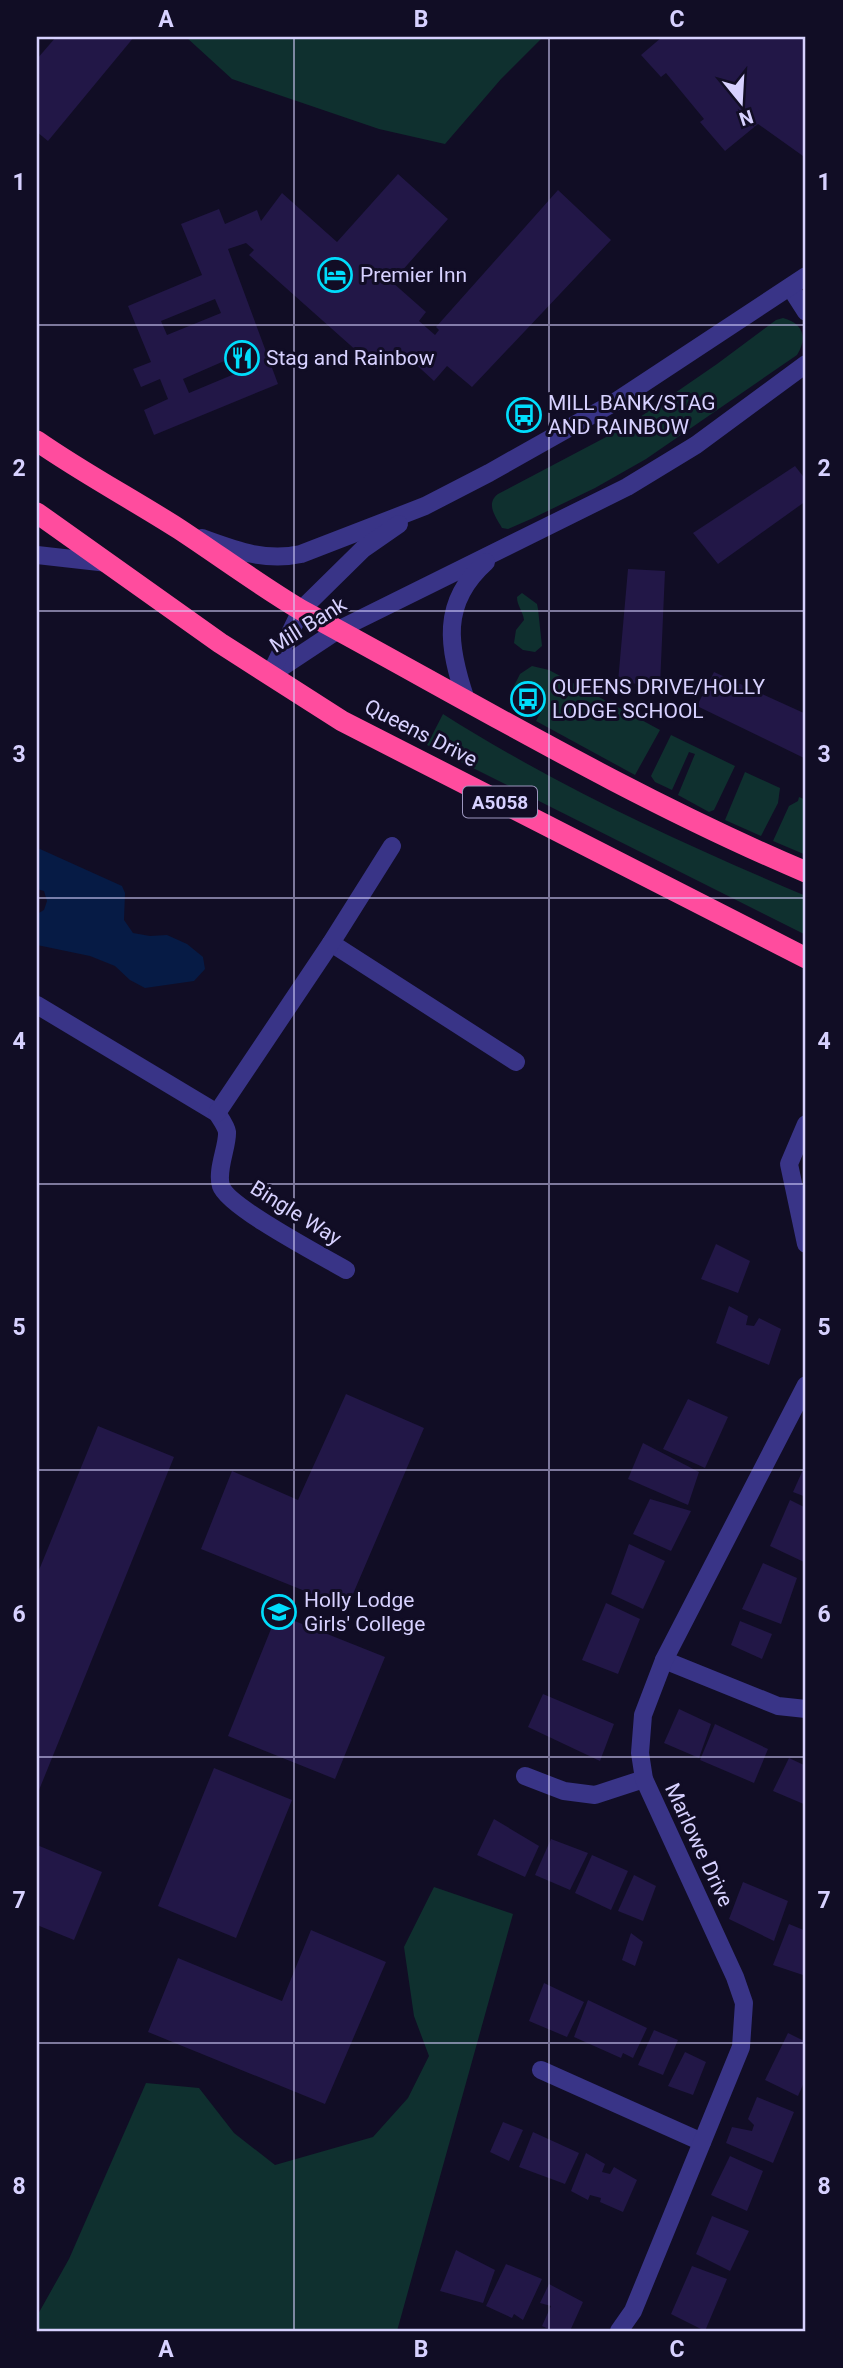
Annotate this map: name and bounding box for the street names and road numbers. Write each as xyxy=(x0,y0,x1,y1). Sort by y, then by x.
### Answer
street label: Mill Bank xyxy=(265,592,351,658)
street label: Queens Drive xyxy=(361,694,481,772)
road number: A5058 xyxy=(463,786,537,818)
street label: Bingle Way xyxy=(246,1176,346,1250)
street label: Marlowe Drive xyxy=(660,1780,738,1910)

